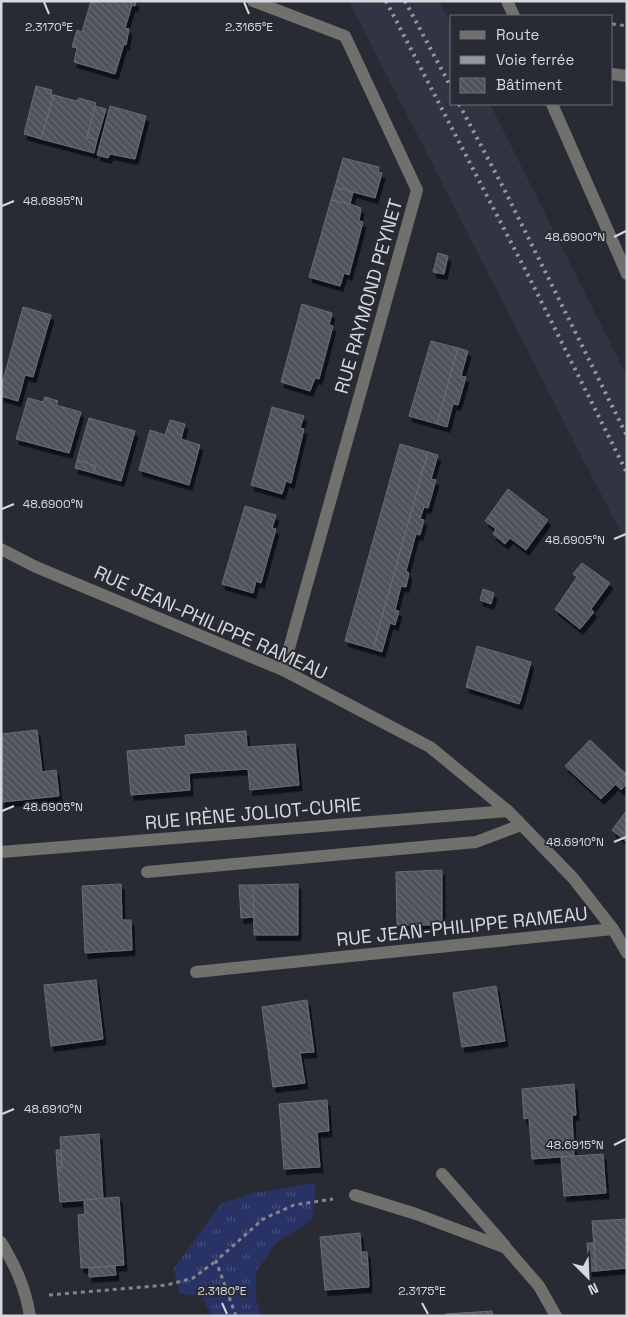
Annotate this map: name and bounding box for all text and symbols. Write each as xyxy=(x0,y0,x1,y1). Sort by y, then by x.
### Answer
legend xyxy=(450,15,613,105)
text: 2.3170°E xyxy=(25,19,73,35)
text: 2.3165°E xyxy=(225,19,273,35)
text: Route xyxy=(496,25,540,44)
text: Voie ferrée xyxy=(496,50,574,69)
text: Bâtiment xyxy=(496,75,562,94)
text: 48.6895°N xyxy=(23,193,83,209)
street label: RUE RAYMOND PEYNET xyxy=(329,196,408,397)
text: 48.6900°N xyxy=(545,229,605,245)
text: 48.6900°N xyxy=(23,496,83,512)
text: 48.6905°N xyxy=(545,532,605,548)
street label: RUE JEAN-PHILIPPE RAMEAU xyxy=(90,560,331,685)
street label: RUE IRÈNE JOLIOT-CURIE xyxy=(144,792,362,835)
text: 48.6905°N xyxy=(23,799,83,815)
text: 48.6910°N xyxy=(546,834,604,850)
street label: RUE JEAN-PHILIPPE RAMEAU xyxy=(335,901,589,952)
text: 48.6910°N xyxy=(24,1101,82,1117)
text: 48.6915°N xyxy=(546,1137,604,1153)
north arrow xyxy=(563,1252,613,1302)
text: N xyxy=(585,1279,601,1299)
text: 2.3180°E xyxy=(198,1283,247,1299)
text: 2.3175°E xyxy=(398,1283,446,1299)

